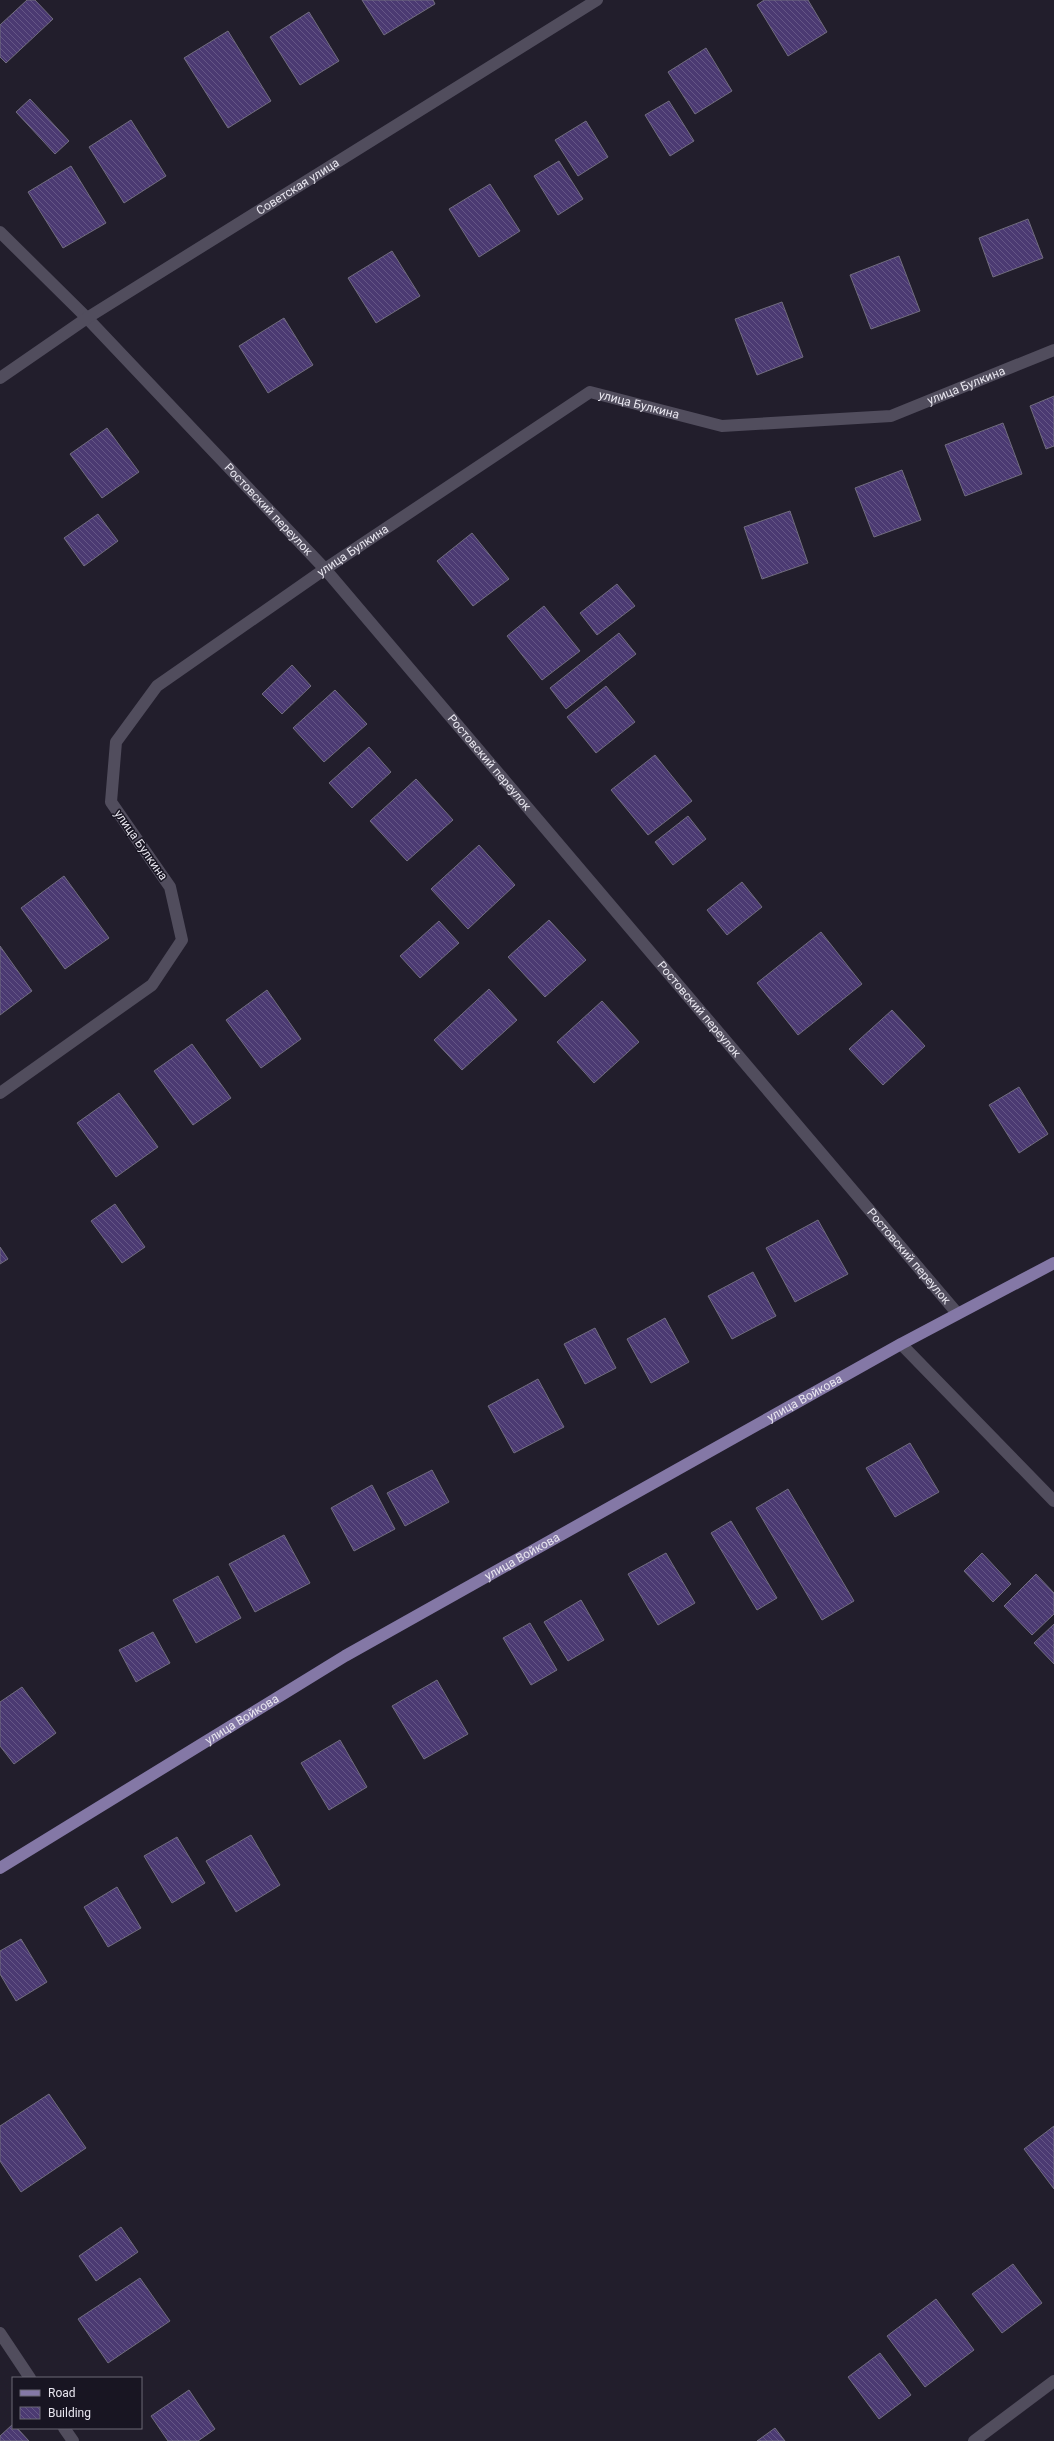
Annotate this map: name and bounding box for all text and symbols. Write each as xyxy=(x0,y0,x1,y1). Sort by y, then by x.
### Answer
street label: Советская улица xyxy=(254,156,342,218)
street label: улица Булкина xyxy=(925,364,1007,408)
street label: улица Булкина xyxy=(597,388,681,422)
street label: Ростовский переулок xyxy=(222,460,316,559)
street label: улица Булкина xyxy=(314,522,391,579)
street label: Ростовский переулок xyxy=(445,712,534,814)
street label: улица Булкина xyxy=(112,807,170,883)
street label: Ростовский переулок xyxy=(654,958,744,1061)
street label: Ростовский переулок xyxy=(864,1205,954,1308)
street label: улица Войкова xyxy=(765,1371,845,1425)
street label: улица Войкова xyxy=(482,1530,562,1583)
street label: улица Войкова xyxy=(203,1691,281,1747)
legend xyxy=(12,2377,142,2429)
text: Road xyxy=(48,2386,76,2400)
text: Building xyxy=(48,2406,91,2420)

